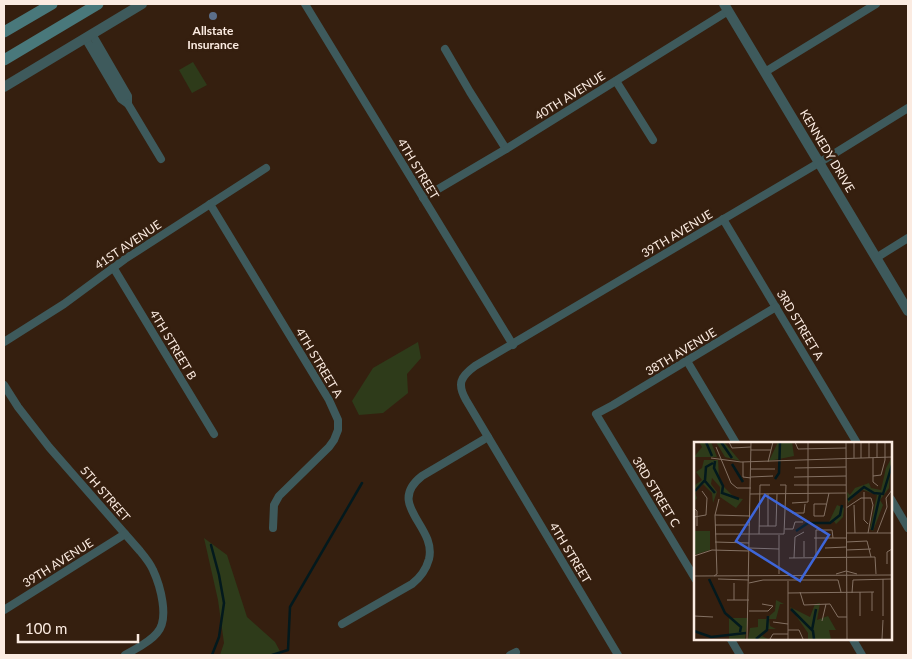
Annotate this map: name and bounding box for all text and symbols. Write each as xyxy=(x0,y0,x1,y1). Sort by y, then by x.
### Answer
marker: Allstate Insurance xyxy=(207,10,219,22)
place label: Allstate Insurance xyxy=(187,23,239,52)
street label: 40TH AVENUE xyxy=(532,68,608,123)
street label: KENNEDY DRIVE xyxy=(797,107,858,195)
street label: 4TH STREET xyxy=(394,136,442,202)
street label: 39TH AVENUE xyxy=(638,206,715,261)
street label: 41ST AVENUE xyxy=(91,217,164,272)
street label: 3RD STREET A xyxy=(774,287,828,363)
street label: 4TH STREET B xyxy=(147,307,200,383)
street label: 38TH AVENUE xyxy=(642,324,719,379)
street label: 4TH STREET A xyxy=(293,325,347,401)
inset map xyxy=(694,442,892,639)
street label: 3RD STREET C xyxy=(630,454,683,530)
street label: 5TH STREET xyxy=(77,463,133,524)
street label: 4TH STREET xyxy=(546,520,594,586)
street label: 39TH AVENUE xyxy=(20,535,96,590)
scale bar xyxy=(18,612,138,644)
text: 100 m xyxy=(25,619,67,637)

